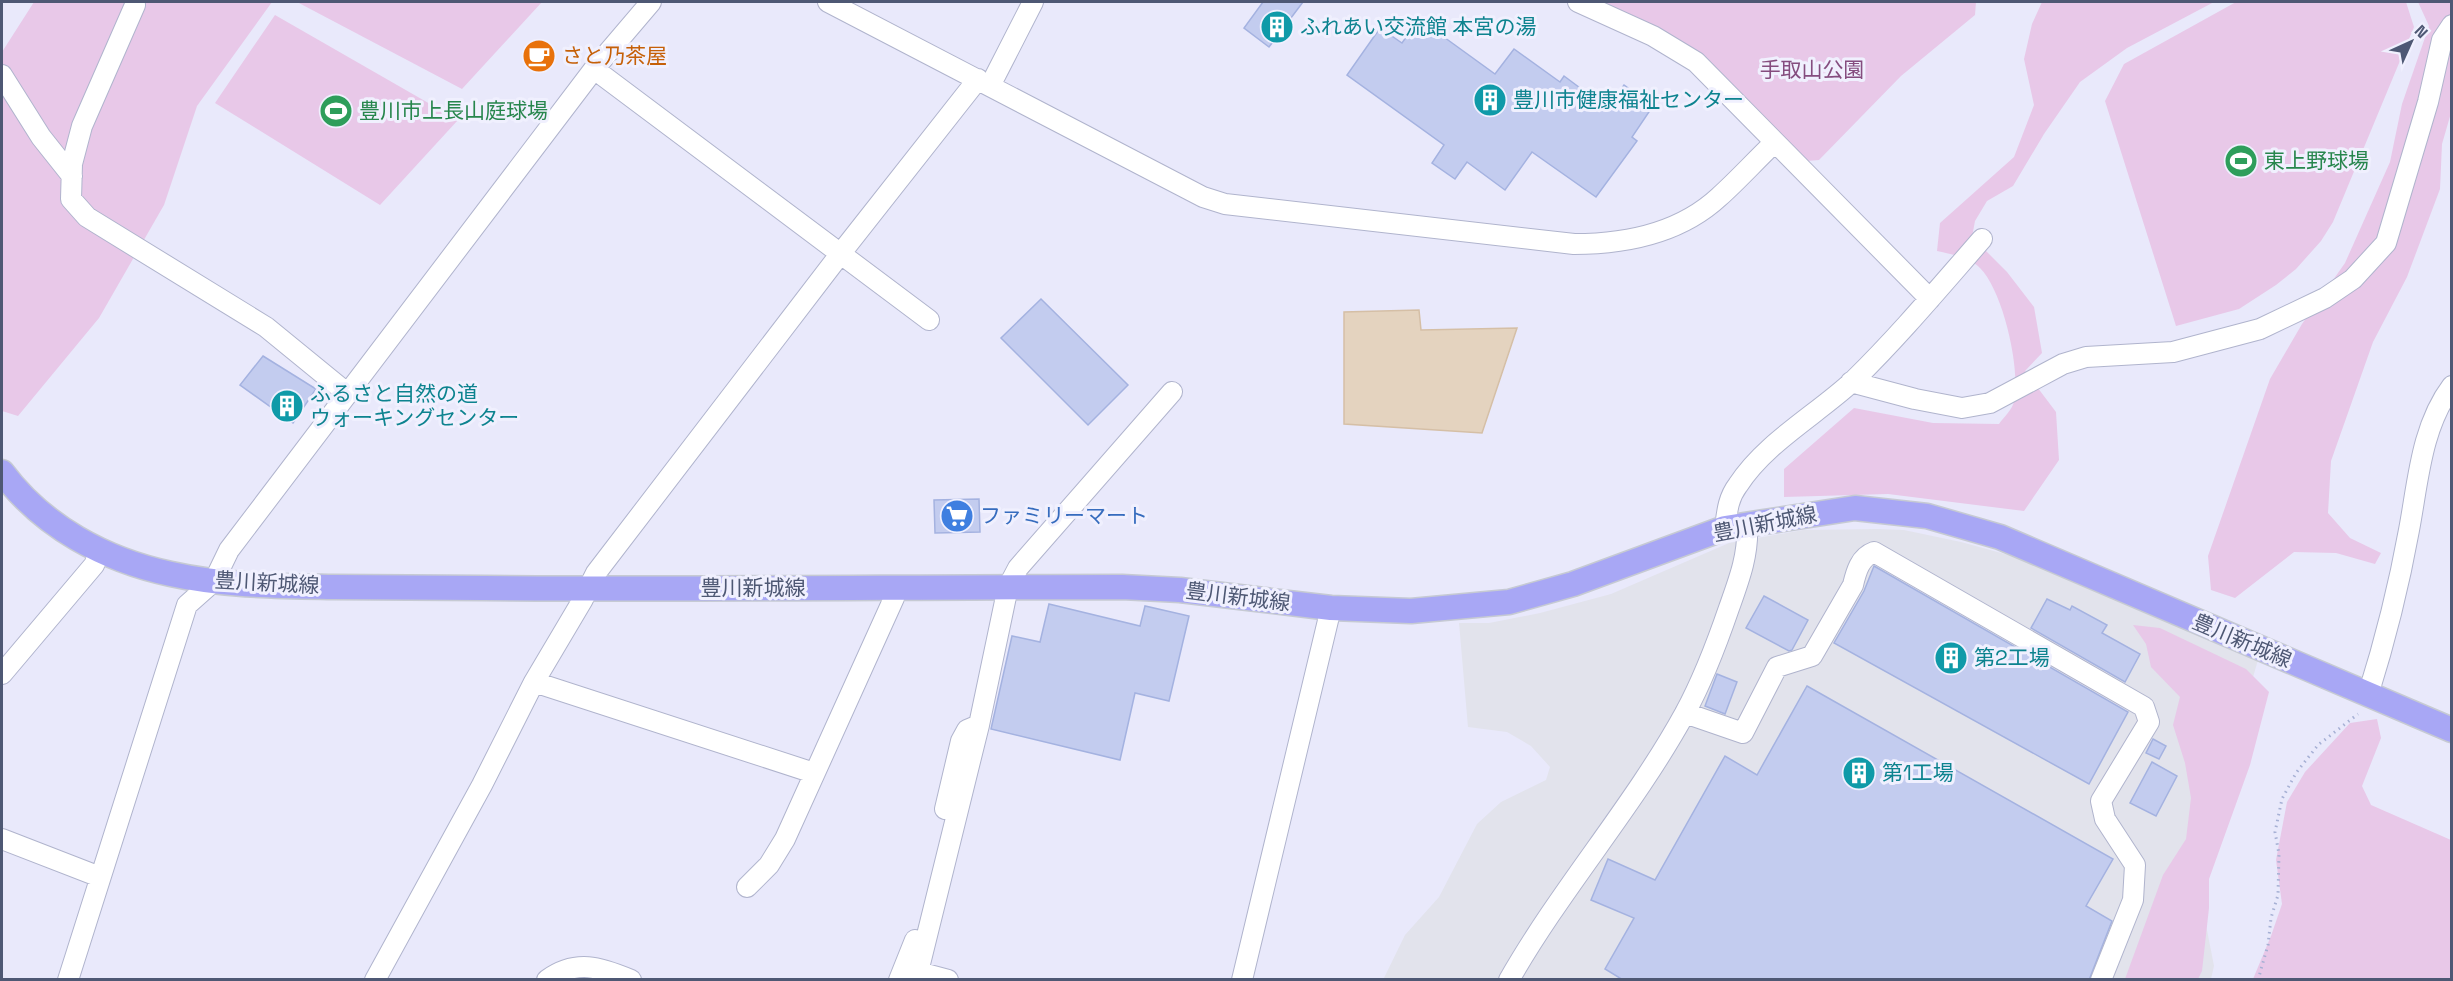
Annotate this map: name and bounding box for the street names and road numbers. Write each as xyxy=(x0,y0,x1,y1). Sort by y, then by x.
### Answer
street label: 豊川新城線 xyxy=(1711,500,1819,547)
street label: 豊川新城線 xyxy=(214,566,320,599)
street label: 豊川新城線 xyxy=(701,574,806,601)
street label: 豊川新城線 xyxy=(1184,577,1292,616)
street label: 豊川新城線 xyxy=(2189,608,2296,673)

